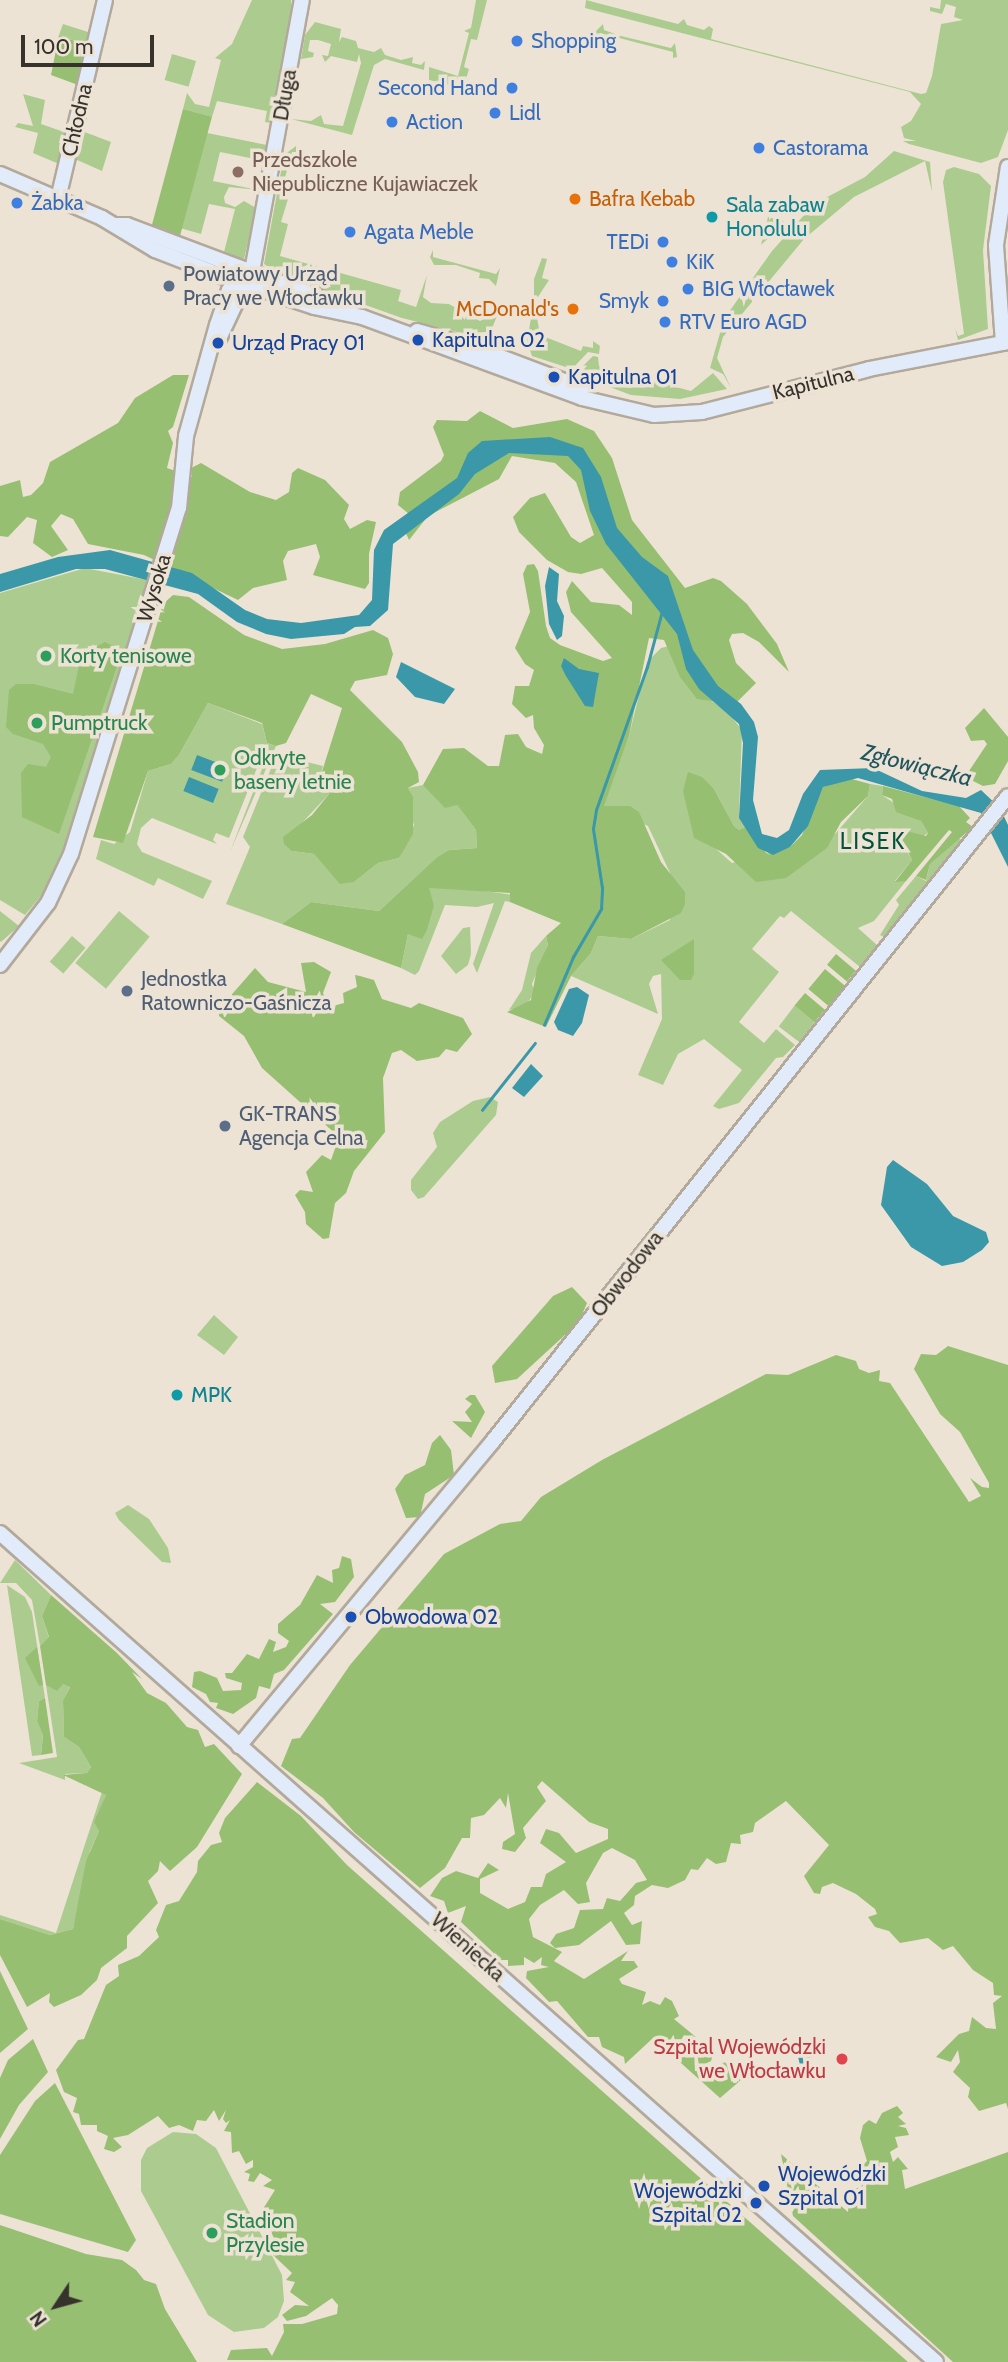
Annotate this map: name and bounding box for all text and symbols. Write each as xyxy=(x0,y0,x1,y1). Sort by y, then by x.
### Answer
scale bar xyxy=(24,21,158,65)
place label: Shopping xyxy=(531,28,616,54)
marker: Shopping xyxy=(509,33,525,49)
text: 100 m xyxy=(34,34,93,59)
street label: Długa xyxy=(268,67,302,123)
place label: Second Hand xyxy=(378,75,498,101)
marker: Second Hand xyxy=(504,80,520,96)
street label: Chłodna xyxy=(56,81,98,159)
place label: Lidl xyxy=(509,100,541,126)
marker: Lidl xyxy=(487,105,503,121)
place label: Action xyxy=(406,109,463,135)
marker: Action xyxy=(384,114,400,130)
place label: Castorama xyxy=(773,135,868,161)
marker: Castorama xyxy=(751,140,767,156)
place label: Przedszkole Niepubliczne Kujawiaczek xyxy=(252,147,478,197)
marker: Przedszkole Niepubliczne Kujawiaczek xyxy=(230,164,246,180)
place label: Bafra Kebab xyxy=(589,186,695,212)
place label: Żabka xyxy=(31,190,84,216)
marker: Bafra Kebab xyxy=(567,191,583,207)
place label: Sala zabaw Honolulu xyxy=(726,192,825,242)
marker: Żabka xyxy=(9,195,25,211)
marker: Sala zabaw Honolulu xyxy=(704,209,720,225)
place label: Agata Meble xyxy=(364,219,474,245)
marker: Agata Meble xyxy=(342,224,358,240)
place label: TEDi xyxy=(607,229,649,255)
marker: TEDi xyxy=(655,234,671,250)
place label: KiK xyxy=(686,249,714,275)
marker: KiK xyxy=(664,254,680,270)
place label: Powiatowy Urząd Pracy we Włocławku xyxy=(183,261,363,311)
place label: BIG Włocławek xyxy=(702,276,835,302)
marker: Powiatowy Urząd Pracy we Włocławku xyxy=(161,278,177,294)
marker: BIG Włocławek xyxy=(680,281,696,297)
place label: Smyk xyxy=(599,288,649,314)
marker: Smyk xyxy=(655,293,671,309)
place label: McDonald's xyxy=(456,296,559,322)
marker: McDonald's xyxy=(565,301,581,317)
place label: RTV Euro AGD xyxy=(679,309,807,335)
marker: RTV Euro AGD xyxy=(657,314,673,330)
place label: Kapitulna 02 xyxy=(432,327,545,353)
place label: Urząd Pracy 01 xyxy=(232,330,365,356)
marker: Kapitulna 02 xyxy=(410,332,426,348)
marker: Urząd Pracy 01 xyxy=(210,335,226,351)
street label: Kapitulna xyxy=(770,361,856,405)
place label: Kapitulna 01 xyxy=(568,364,677,390)
marker: Kapitulna 01 xyxy=(546,369,562,385)
street label: Wysoka xyxy=(132,551,176,625)
place label: Korty tenisowe xyxy=(60,643,192,669)
marker: Korty tenisowe xyxy=(38,648,54,664)
place label: Pumptruck xyxy=(51,710,148,736)
marker: Pumptruck xyxy=(29,715,45,731)
water label: Zgłowiączka xyxy=(859,738,975,792)
place label: Odkryte baseny letnie xyxy=(234,745,352,795)
marker: Odkryte baseny letnie xyxy=(212,762,228,778)
district label: LISEK xyxy=(840,827,906,855)
place label: Jednostka Ratowniczo-Gaśnicza xyxy=(141,966,332,1016)
marker: Jednostka Ratowniczo-Gaśnicza xyxy=(119,983,135,999)
place label: GK-TRANS Agencja Celna xyxy=(239,1101,364,1151)
marker: GK-TRANS Agencja Celna xyxy=(217,1118,233,1134)
street label: Obwodowa xyxy=(585,1226,669,1322)
place label: MPK xyxy=(191,1382,232,1408)
marker: MPK xyxy=(169,1387,185,1403)
place label: Obwodowa 02 xyxy=(365,1604,498,1630)
marker: Obwodowa 02 xyxy=(343,1609,359,1625)
street label: Wieniecka xyxy=(426,1907,510,1987)
place label: Szpital Wojewódzki we Włocławku xyxy=(653,2034,826,2084)
marker: Szpital Wojewódzki we Włocławku xyxy=(832,2049,852,2069)
place label: Wojewódzki Szpital 01 xyxy=(778,2161,886,2211)
place label: Wojewódzki Szpital 02 xyxy=(634,2178,742,2228)
marker: Wojewódzki Szpital 01 xyxy=(756,2178,772,2194)
marker: Wojewódzki Szpital 02 xyxy=(748,2195,764,2211)
place label: Stadion Przylesie xyxy=(226,2208,304,2258)
marker: Stadion Przylesie xyxy=(204,2225,220,2241)
north arrow xyxy=(21,2271,91,2341)
text: N xyxy=(25,2306,52,2331)

